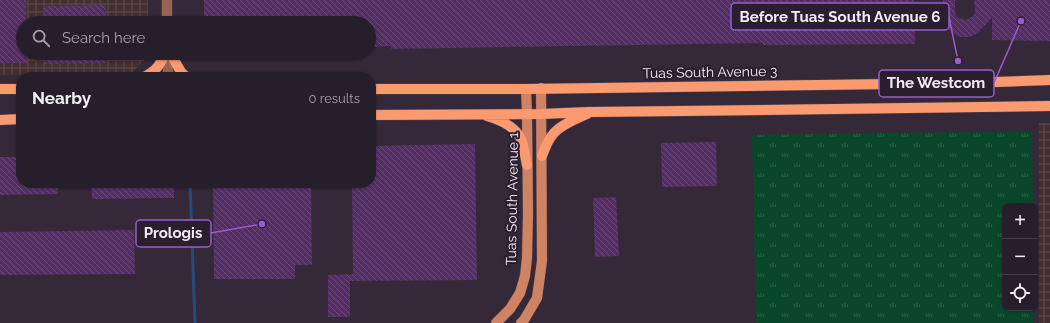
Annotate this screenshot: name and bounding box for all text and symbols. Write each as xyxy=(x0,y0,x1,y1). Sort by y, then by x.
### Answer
callout: Before Tuas South Avenue 6 xyxy=(731,3,949,30)
text: Before Tuas South Avenue 6 xyxy=(740,8,940,26)
search box xyxy=(16,16,376,60)
icon: search xyxy=(30,27,52,49)
text: Search here xyxy=(62,29,145,47)
street label: Tuas South Avenue 3 xyxy=(642,63,778,81)
callout: The Westcom xyxy=(879,70,994,97)
text: The Westcom xyxy=(887,74,985,92)
text: Nearby xyxy=(32,88,91,108)
text: 0 results xyxy=(309,91,360,106)
street label: Tuas South Avenue 1 xyxy=(503,132,521,266)
map controls xyxy=(1002,203,1038,311)
button: + xyxy=(1002,203,1038,239)
callout: Prologis xyxy=(136,220,211,247)
text: Prologis xyxy=(144,224,202,242)
button: − xyxy=(1002,239,1038,275)
button: locate xyxy=(1002,275,1038,311)

